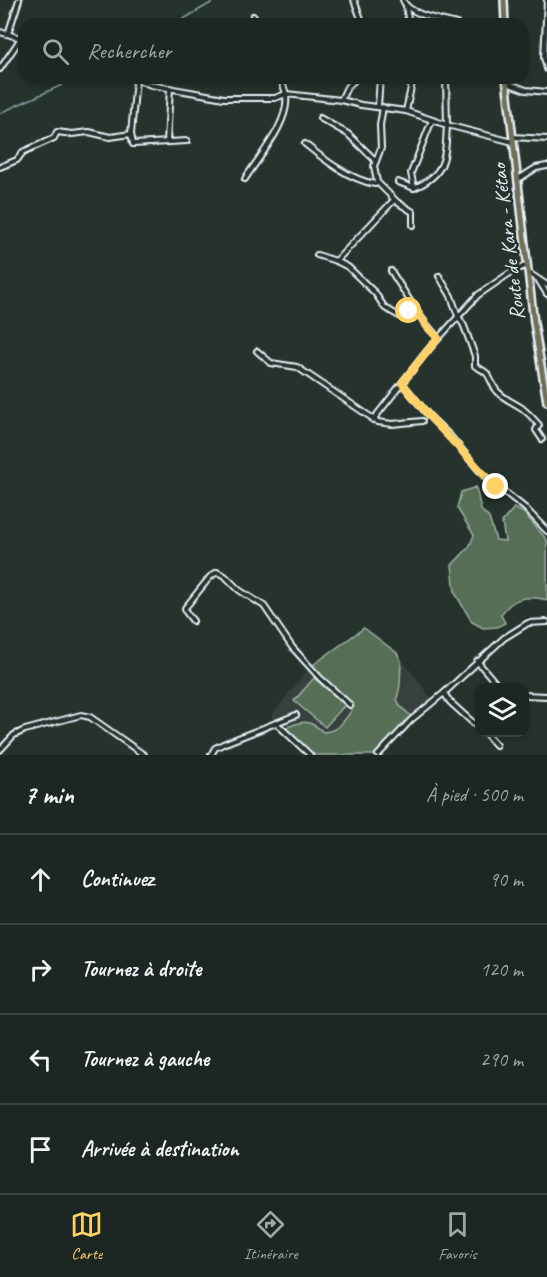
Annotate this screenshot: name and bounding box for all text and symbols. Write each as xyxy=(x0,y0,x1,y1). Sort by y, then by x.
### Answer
search box xyxy=(18,18,529,84)
icon: search xyxy=(39,35,72,68)
text: Rechercher xyxy=(87,37,171,65)
street label: Route de Kara - Kétao xyxy=(485,160,531,322)
route start xyxy=(395,297,421,323)
route end xyxy=(482,473,508,499)
map controls xyxy=(475,683,529,737)
button: layers xyxy=(475,683,529,737)
text: 7 min xyxy=(24,778,74,811)
text: À pied · 500 m xyxy=(426,782,523,807)
icon: ahead xyxy=(24,863,57,896)
text: Continuez xyxy=(81,865,154,893)
text: 90 m xyxy=(489,867,523,892)
icon: right xyxy=(24,953,57,986)
text: Tournez à droite xyxy=(81,955,201,983)
text: 120 m xyxy=(480,957,523,982)
icon: left xyxy=(24,1043,57,1076)
text: Tournez à gauche xyxy=(81,1045,209,1073)
text: 290 m xyxy=(480,1047,523,1072)
icon: arrive xyxy=(24,1133,57,1166)
text: Arrivée à destination xyxy=(81,1135,239,1163)
tab: Carte xyxy=(70,1208,103,1264)
tab: Itinéraire xyxy=(244,1208,298,1264)
tab: Favoris xyxy=(438,1208,477,1264)

